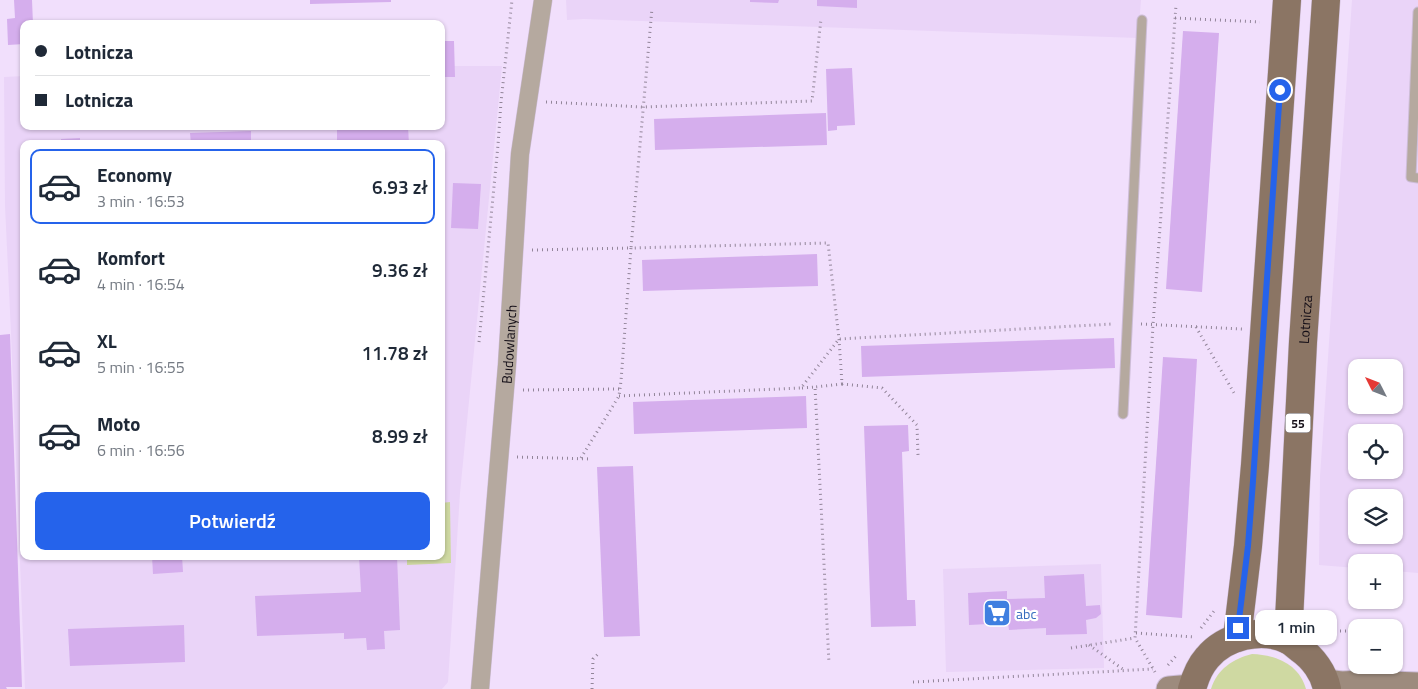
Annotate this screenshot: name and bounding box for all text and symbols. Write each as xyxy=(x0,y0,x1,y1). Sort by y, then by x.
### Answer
text: Lotnicza xyxy=(65,37,133,66)
route start xyxy=(1269,79,1291,101)
text: Lotnicza xyxy=(65,85,133,114)
text: Economy xyxy=(97,160,172,189)
icon: car xyxy=(37,164,82,209)
text: 6.93 zł xyxy=(372,172,428,201)
text: 3 min · 16:53 xyxy=(97,189,185,213)
text: Komfort xyxy=(97,243,165,272)
icon: car xyxy=(37,247,82,292)
text: 9.36 zł xyxy=(372,255,428,284)
text: 4 min · 16:54 xyxy=(97,272,185,296)
street label: Lotnicza xyxy=(1292,294,1317,345)
street label: Budowlanych xyxy=(495,304,521,385)
text: XL xyxy=(97,326,117,355)
icon: car xyxy=(37,330,82,375)
text: 11.78 zł xyxy=(361,338,428,367)
text: 5 min · 16:55 xyxy=(97,355,185,379)
north arrow xyxy=(1348,359,1402,414)
map controls xyxy=(1348,359,1403,674)
text: Moto xyxy=(97,409,140,438)
icon: car xyxy=(37,413,82,458)
road number: 55 xyxy=(1286,413,1310,432)
text: 8.99 zł xyxy=(372,421,428,450)
button: locate xyxy=(1348,424,1403,479)
text: 6 min · 16:56 xyxy=(97,438,185,462)
button: layers xyxy=(1348,489,1403,544)
button: Potwierdź xyxy=(35,492,430,550)
button: + xyxy=(1348,554,1403,609)
supermarket icon: abc xyxy=(982,598,1012,628)
place label: abc xyxy=(1016,603,1036,624)
callout: 1 min xyxy=(1256,610,1338,646)
text: 1 min xyxy=(1277,615,1315,639)
route end xyxy=(1227,617,1249,639)
button: − xyxy=(1348,619,1403,674)

